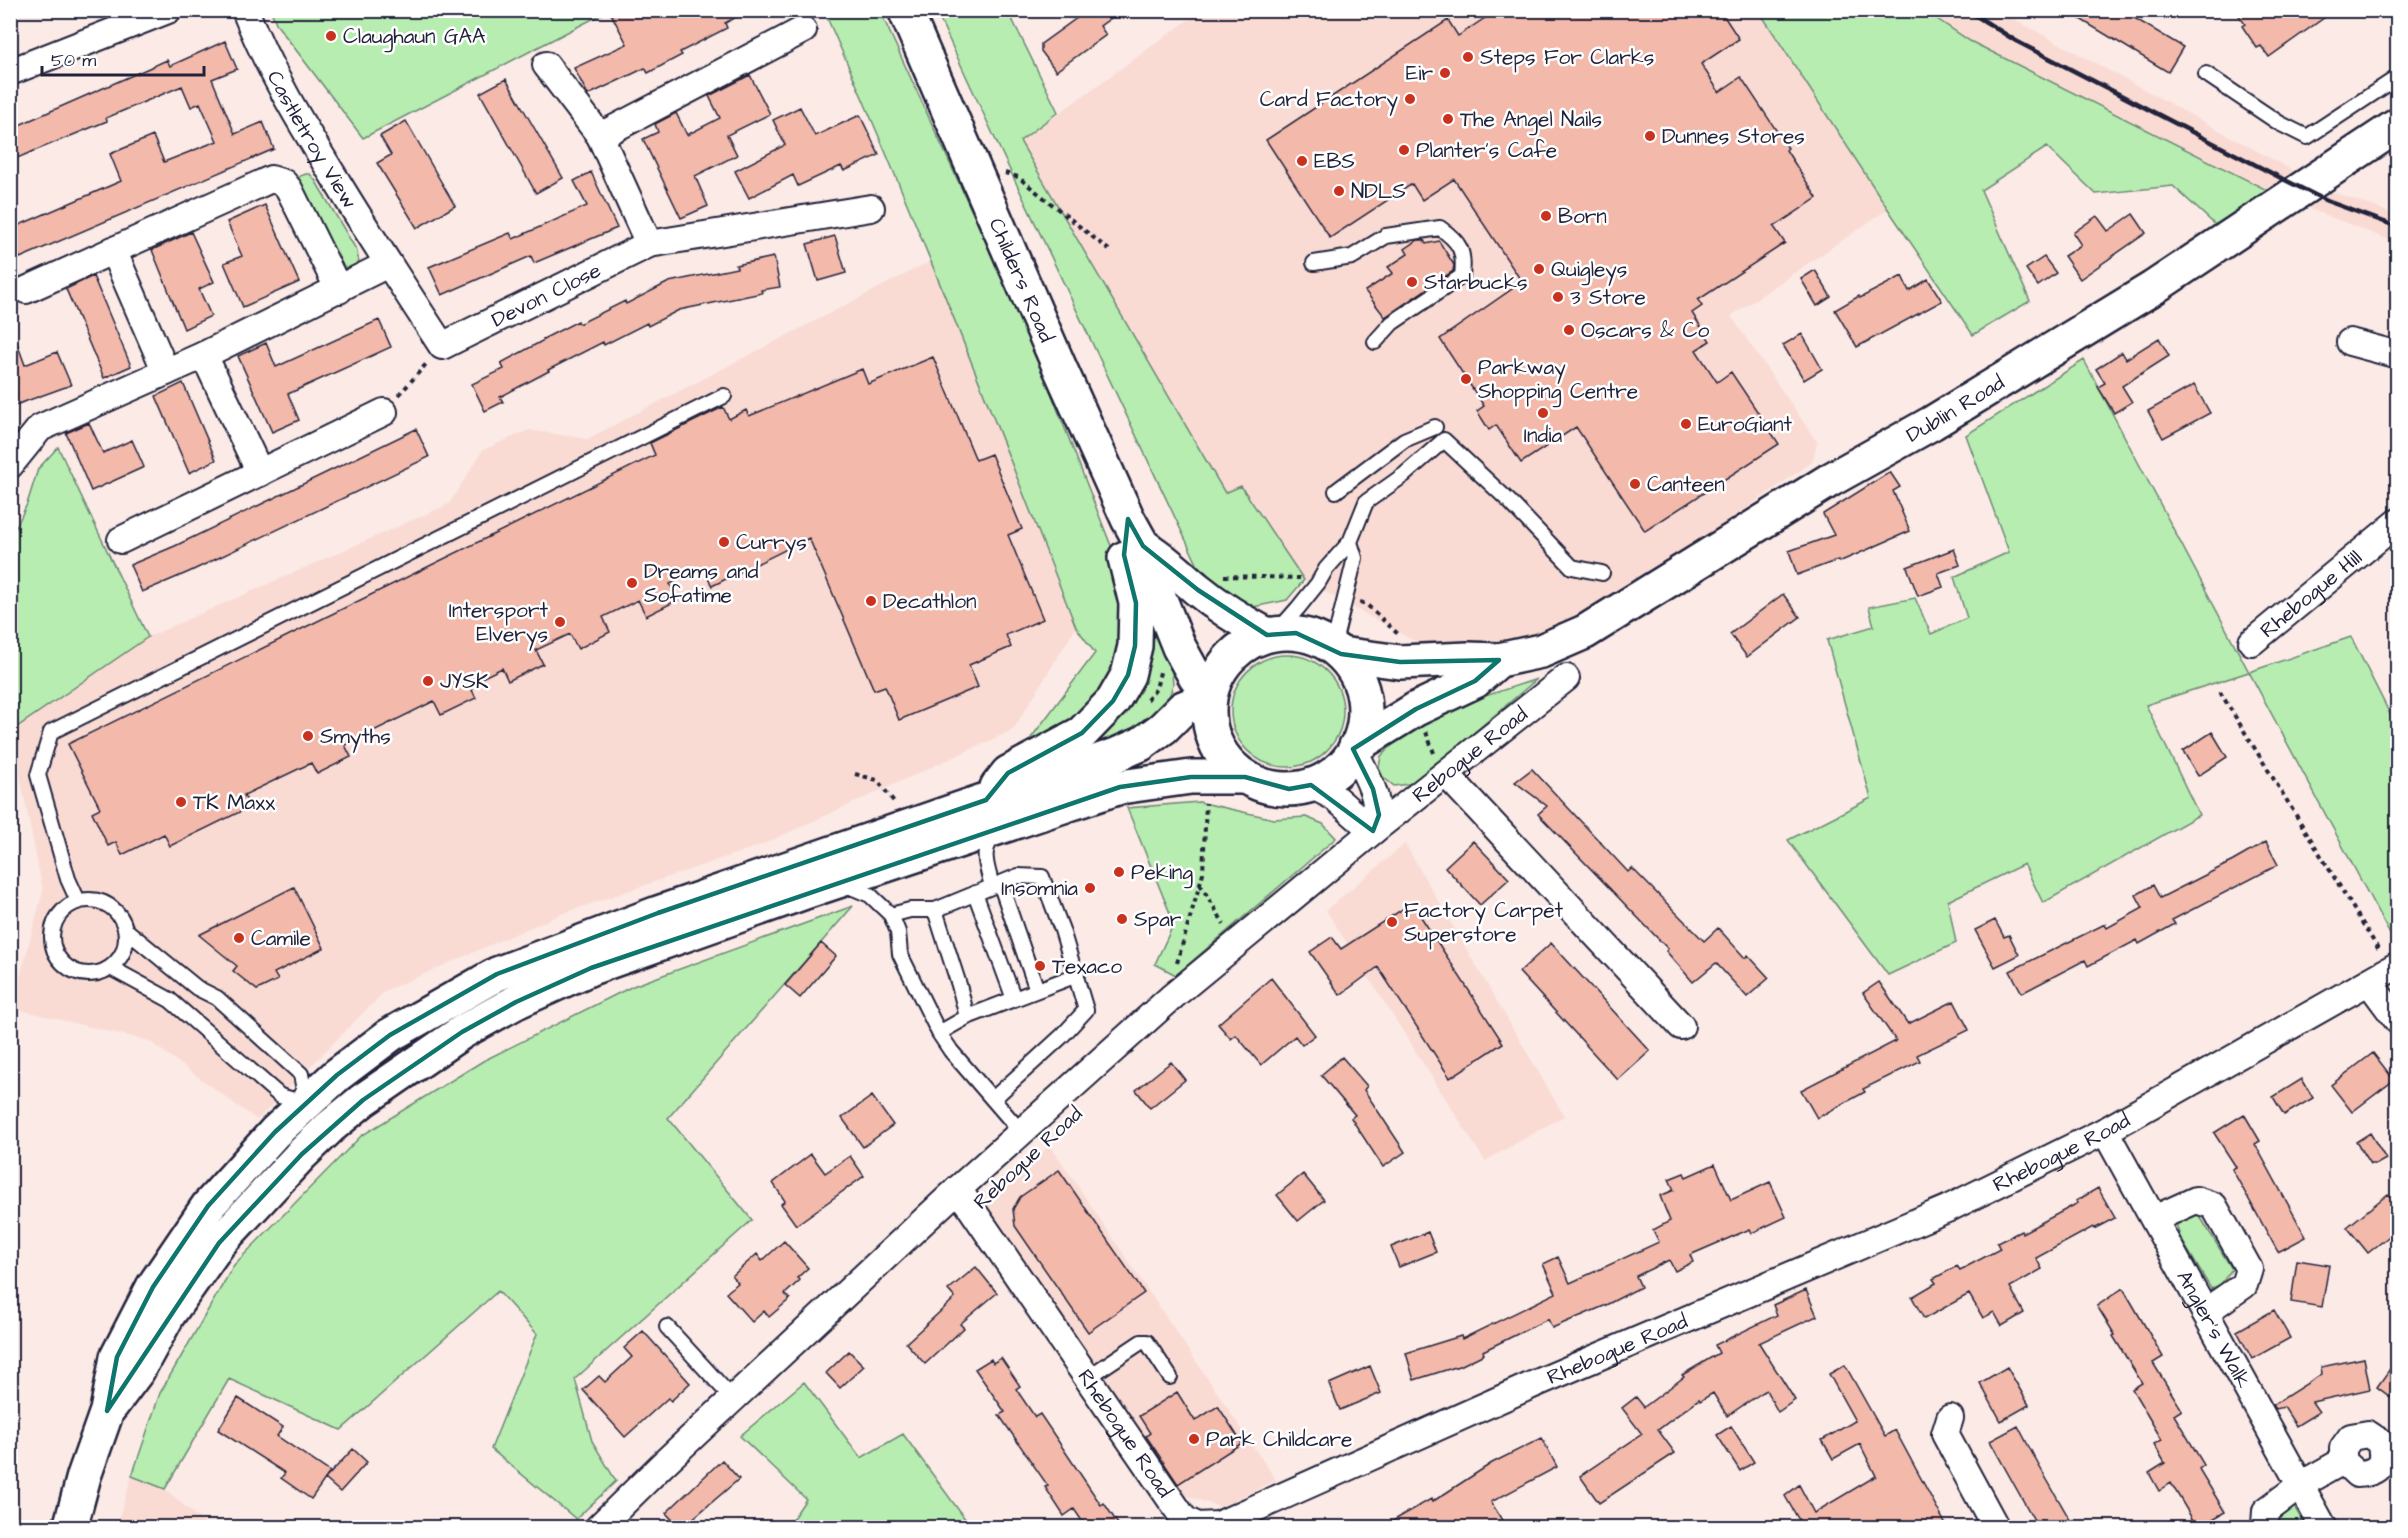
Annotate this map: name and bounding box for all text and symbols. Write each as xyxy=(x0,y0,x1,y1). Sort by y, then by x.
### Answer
place label: Claughaun GAA xyxy=(343,22,486,53)
marker: Claughaun GAA xyxy=(324,29,338,43)
scale bar xyxy=(42,39,204,77)
place label: Steps For Clarks xyxy=(1480,43,1654,73)
text: 50 m xyxy=(51,48,96,73)
marker: Steps For Clarks xyxy=(1461,50,1475,64)
place label: Eir xyxy=(1406,59,1433,88)
street label: Castletroy View xyxy=(260,65,364,214)
marker: Eir xyxy=(1438,66,1452,80)
place label: Card Factory xyxy=(1260,85,1398,116)
marker: Card Factory xyxy=(1403,92,1417,106)
place label: The Angel Nails xyxy=(1460,105,1602,136)
marker: The Angel Nails xyxy=(1441,112,1455,126)
place label: Dunnes Stores xyxy=(1662,122,1805,151)
marker: Dunnes Stores xyxy=(1643,129,1657,143)
place label: Planter's Cafe xyxy=(1416,136,1557,165)
marker: Planter's Cafe xyxy=(1397,143,1411,157)
place label: EBS xyxy=(1314,147,1355,176)
marker: EBS xyxy=(1295,154,1309,168)
place label: NDLS xyxy=(1351,177,1406,206)
marker: NDLS xyxy=(1332,184,1346,198)
place label: Born xyxy=(1558,202,1607,231)
marker: Born xyxy=(1539,209,1553,223)
street label: Childers Road xyxy=(982,213,1061,347)
place label: Quigleys xyxy=(1551,255,1627,286)
street label: Devon Close xyxy=(486,256,606,334)
marker: Quigleys xyxy=(1532,262,1546,276)
place label: Starbucks xyxy=(1424,268,1527,297)
marker: Starbucks xyxy=(1405,275,1419,289)
place label: 3 Store xyxy=(1570,283,1646,312)
marker: 3 Store xyxy=(1551,290,1565,304)
place label: Oscars & Co xyxy=(1581,316,1709,345)
marker: Oscars & Co xyxy=(1562,323,1576,337)
place label: Parkway Shopping Centre xyxy=(1478,353,1638,408)
street label: Dublin Road xyxy=(1901,368,2010,449)
marker: Parkway Shopping Centre xyxy=(1459,372,1473,386)
marker: India xyxy=(1536,406,1550,420)
place label: EuroGiant xyxy=(1698,410,1792,439)
marker: EuroGiant xyxy=(1679,417,1693,431)
place label: India xyxy=(1524,421,1562,450)
place label: Canteen xyxy=(1647,470,1725,499)
marker: Canteen xyxy=(1628,477,1642,491)
place label: Currys xyxy=(736,528,807,559)
marker: Currys xyxy=(717,535,731,549)
street label: Rhebogue Hill xyxy=(2254,543,2368,644)
place label: Dreams and Sofatime xyxy=(644,557,759,610)
marker: Dreams and Sofatime xyxy=(625,576,639,590)
place label: Decathlon xyxy=(883,587,976,616)
marker: Decathlon xyxy=(864,594,878,608)
place label: Intersport Elverys xyxy=(449,596,548,651)
marker: Intersport Elverys xyxy=(553,615,567,629)
place label: JYSK xyxy=(440,667,489,696)
marker: JYSK xyxy=(421,674,435,688)
street label: Rebogue Road xyxy=(1406,700,1533,809)
place label: Smyths xyxy=(320,722,391,753)
marker: Smyths xyxy=(301,729,315,743)
place label: TK Maxx xyxy=(193,788,275,817)
marker: TK Maxx xyxy=(174,795,188,809)
place label: Peking xyxy=(1131,858,1193,889)
marker: Peking xyxy=(1112,865,1126,879)
place label: Insomnia xyxy=(1001,874,1078,903)
marker: Insomnia xyxy=(1083,881,1097,895)
place label: Factory Carpet Superstore xyxy=(1404,896,1564,950)
place label: Spar xyxy=(1134,905,1182,935)
marker: Spar xyxy=(1115,912,1129,926)
marker: Factory Carpet Superstore xyxy=(1385,915,1399,929)
place label: Camile xyxy=(251,924,311,953)
marker: Camile xyxy=(232,931,246,945)
place label: Texaco xyxy=(1052,952,1122,981)
marker: Texaco xyxy=(1033,959,1047,973)
street label: Rebogue Road xyxy=(967,1100,1090,1218)
street label: Rhebogue Road xyxy=(1988,1105,2135,1199)
street label: Angler's Walk xyxy=(2170,1265,2258,1393)
street label: Rhebogue Road xyxy=(1542,1306,1692,1392)
street label: Rhebogue Road xyxy=(1071,1363,1180,1503)
place label: Park Childcare xyxy=(1206,1425,1352,1454)
marker: Park Childcare xyxy=(1187,1432,1201,1446)

